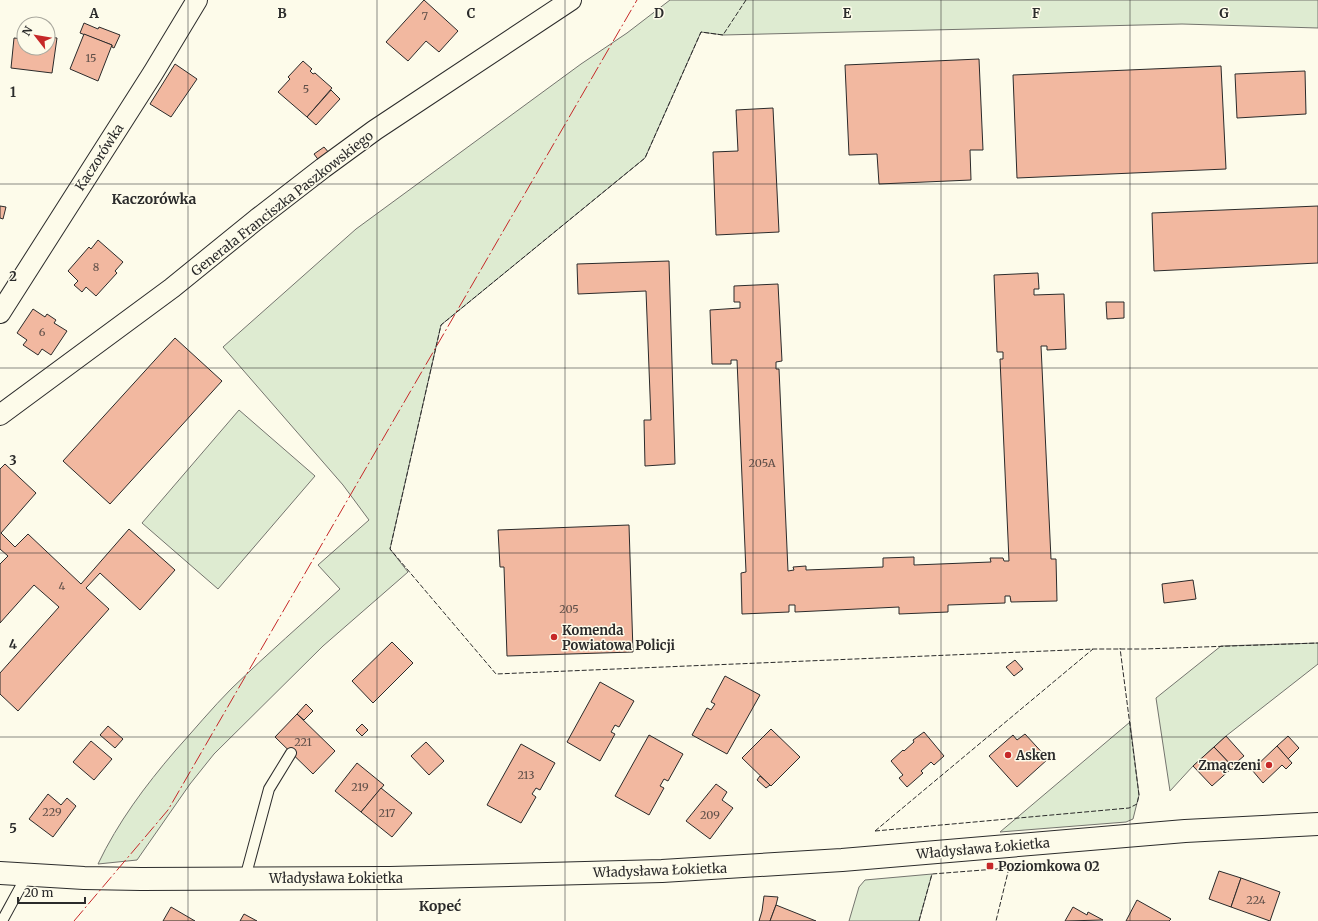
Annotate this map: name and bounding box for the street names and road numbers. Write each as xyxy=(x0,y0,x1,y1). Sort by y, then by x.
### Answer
street label: Kaczorówka xyxy=(71,121,127,194)
street label: Generała Franciszka Paszkowskiego xyxy=(188,127,377,280)
street label: Władysława Łokietka xyxy=(915,834,1051,863)
street label: Władysława Łokietka xyxy=(592,860,727,881)
street label: Władysława Łokietka xyxy=(268,870,403,887)

